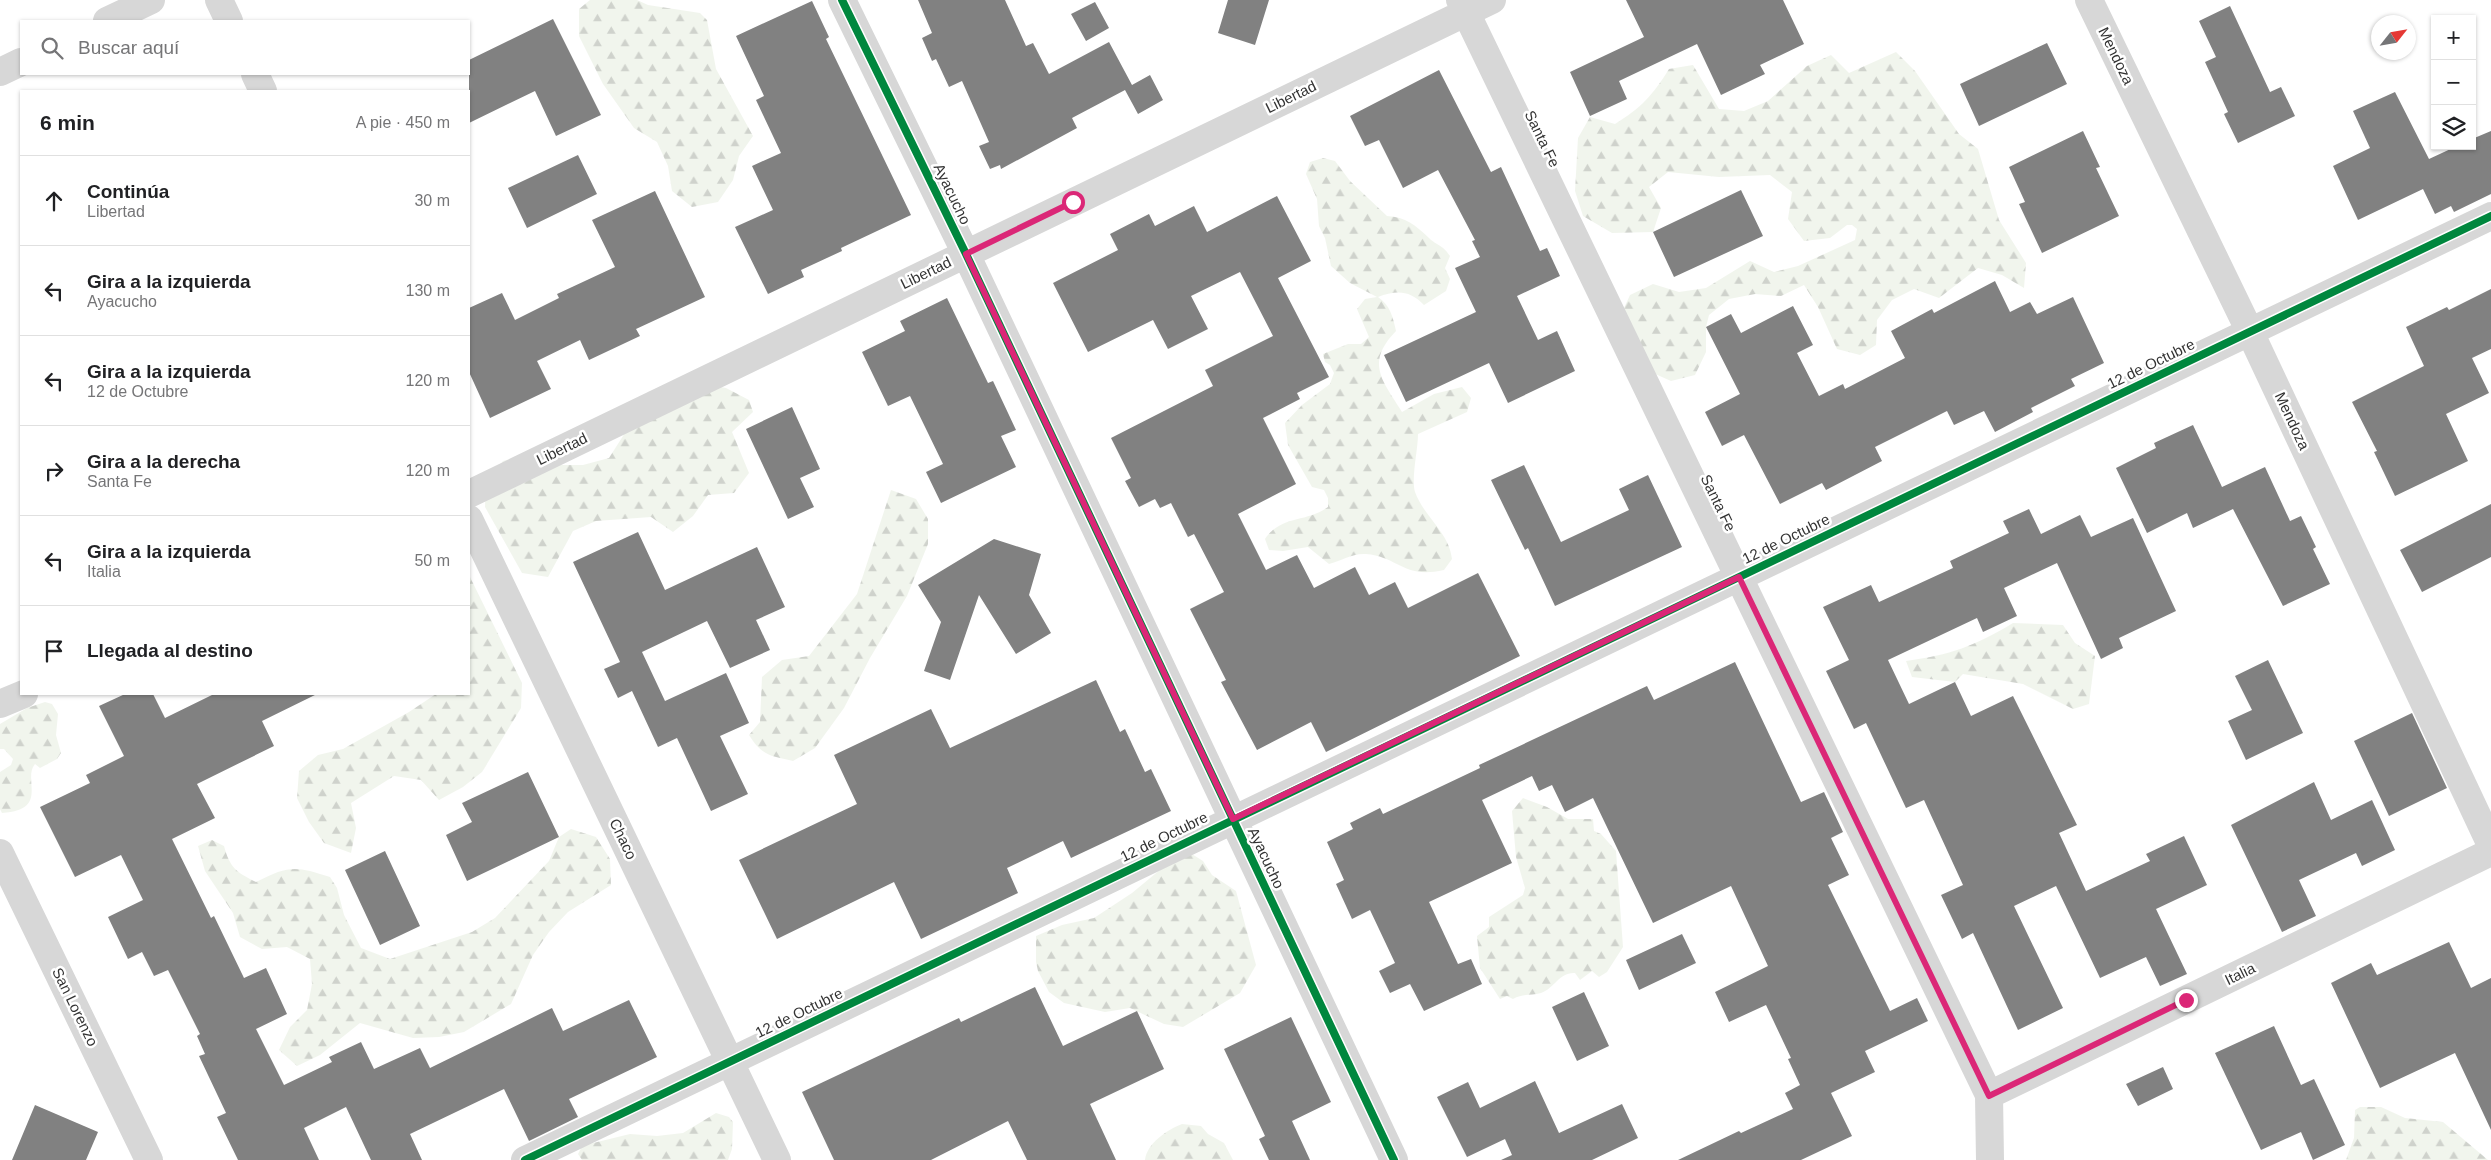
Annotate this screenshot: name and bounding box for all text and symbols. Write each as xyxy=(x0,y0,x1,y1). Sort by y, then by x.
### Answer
north arrow xyxy=(2371,15,2416,60)
map controls xyxy=(2431,15,2476,150)
button: + xyxy=(2431,15,2476,60)
search box xyxy=(20,20,470,75)
street label: Mendoza xyxy=(2095,24,2138,88)
icon: search xyxy=(38,34,66,62)
text: Buscar aquí xyxy=(78,37,179,58)
button: − xyxy=(2431,60,2476,105)
street label: Libertad xyxy=(1263,77,1319,116)
button: layers xyxy=(2431,105,2476,150)
street label: Santa Fe xyxy=(1521,108,1563,170)
text: 6 min xyxy=(40,111,95,134)
text: A pie · 450 m xyxy=(356,114,450,131)
street label: Ayacucho xyxy=(930,161,974,227)
text: Continúa xyxy=(87,181,169,202)
icon: ahead xyxy=(40,187,68,215)
route start xyxy=(1062,191,1085,214)
text: 30 m xyxy=(414,192,450,209)
text: Libertad xyxy=(87,203,145,220)
street label: Libertad xyxy=(898,253,954,292)
text: Gira a la izquierda xyxy=(87,271,251,292)
icon: left xyxy=(40,277,68,305)
text: 130 m xyxy=(406,282,450,299)
text: Ayacucho xyxy=(87,293,157,310)
street label: 12 de Octubre xyxy=(2104,335,2197,392)
text: Gira a la izquierda xyxy=(87,361,251,382)
icon: left xyxy=(40,367,68,395)
text: 120 m xyxy=(406,372,450,389)
text: 12 de Octubre xyxy=(87,383,188,400)
street label: Mendoza xyxy=(2272,389,2313,453)
street label: Libertad xyxy=(534,429,590,468)
text: Gira a la derecha xyxy=(87,451,240,472)
icon: right xyxy=(40,457,68,485)
text: 120 m xyxy=(406,462,450,479)
street label: Santa Fe xyxy=(1697,472,1739,534)
text: Santa Fe xyxy=(87,473,152,490)
street label: 12 de Octubre xyxy=(1739,510,1832,567)
text: Gira a la izquierda xyxy=(87,541,251,562)
icon: left xyxy=(40,547,68,575)
text: 50 m xyxy=(414,552,450,569)
text: Italia xyxy=(87,563,121,580)
icon: arrive xyxy=(40,637,68,665)
text: Llegada al destino xyxy=(87,640,253,661)
street label: 12 de Octubre xyxy=(1117,808,1210,865)
street label: Chaco xyxy=(606,816,641,862)
street label: Ayacucho xyxy=(1245,824,1288,891)
street label: Italia xyxy=(2222,959,2258,988)
street label: San Lorenzo xyxy=(49,965,102,1049)
street label: 12 de Octubre xyxy=(752,984,845,1041)
route end xyxy=(2175,989,2198,1012)

